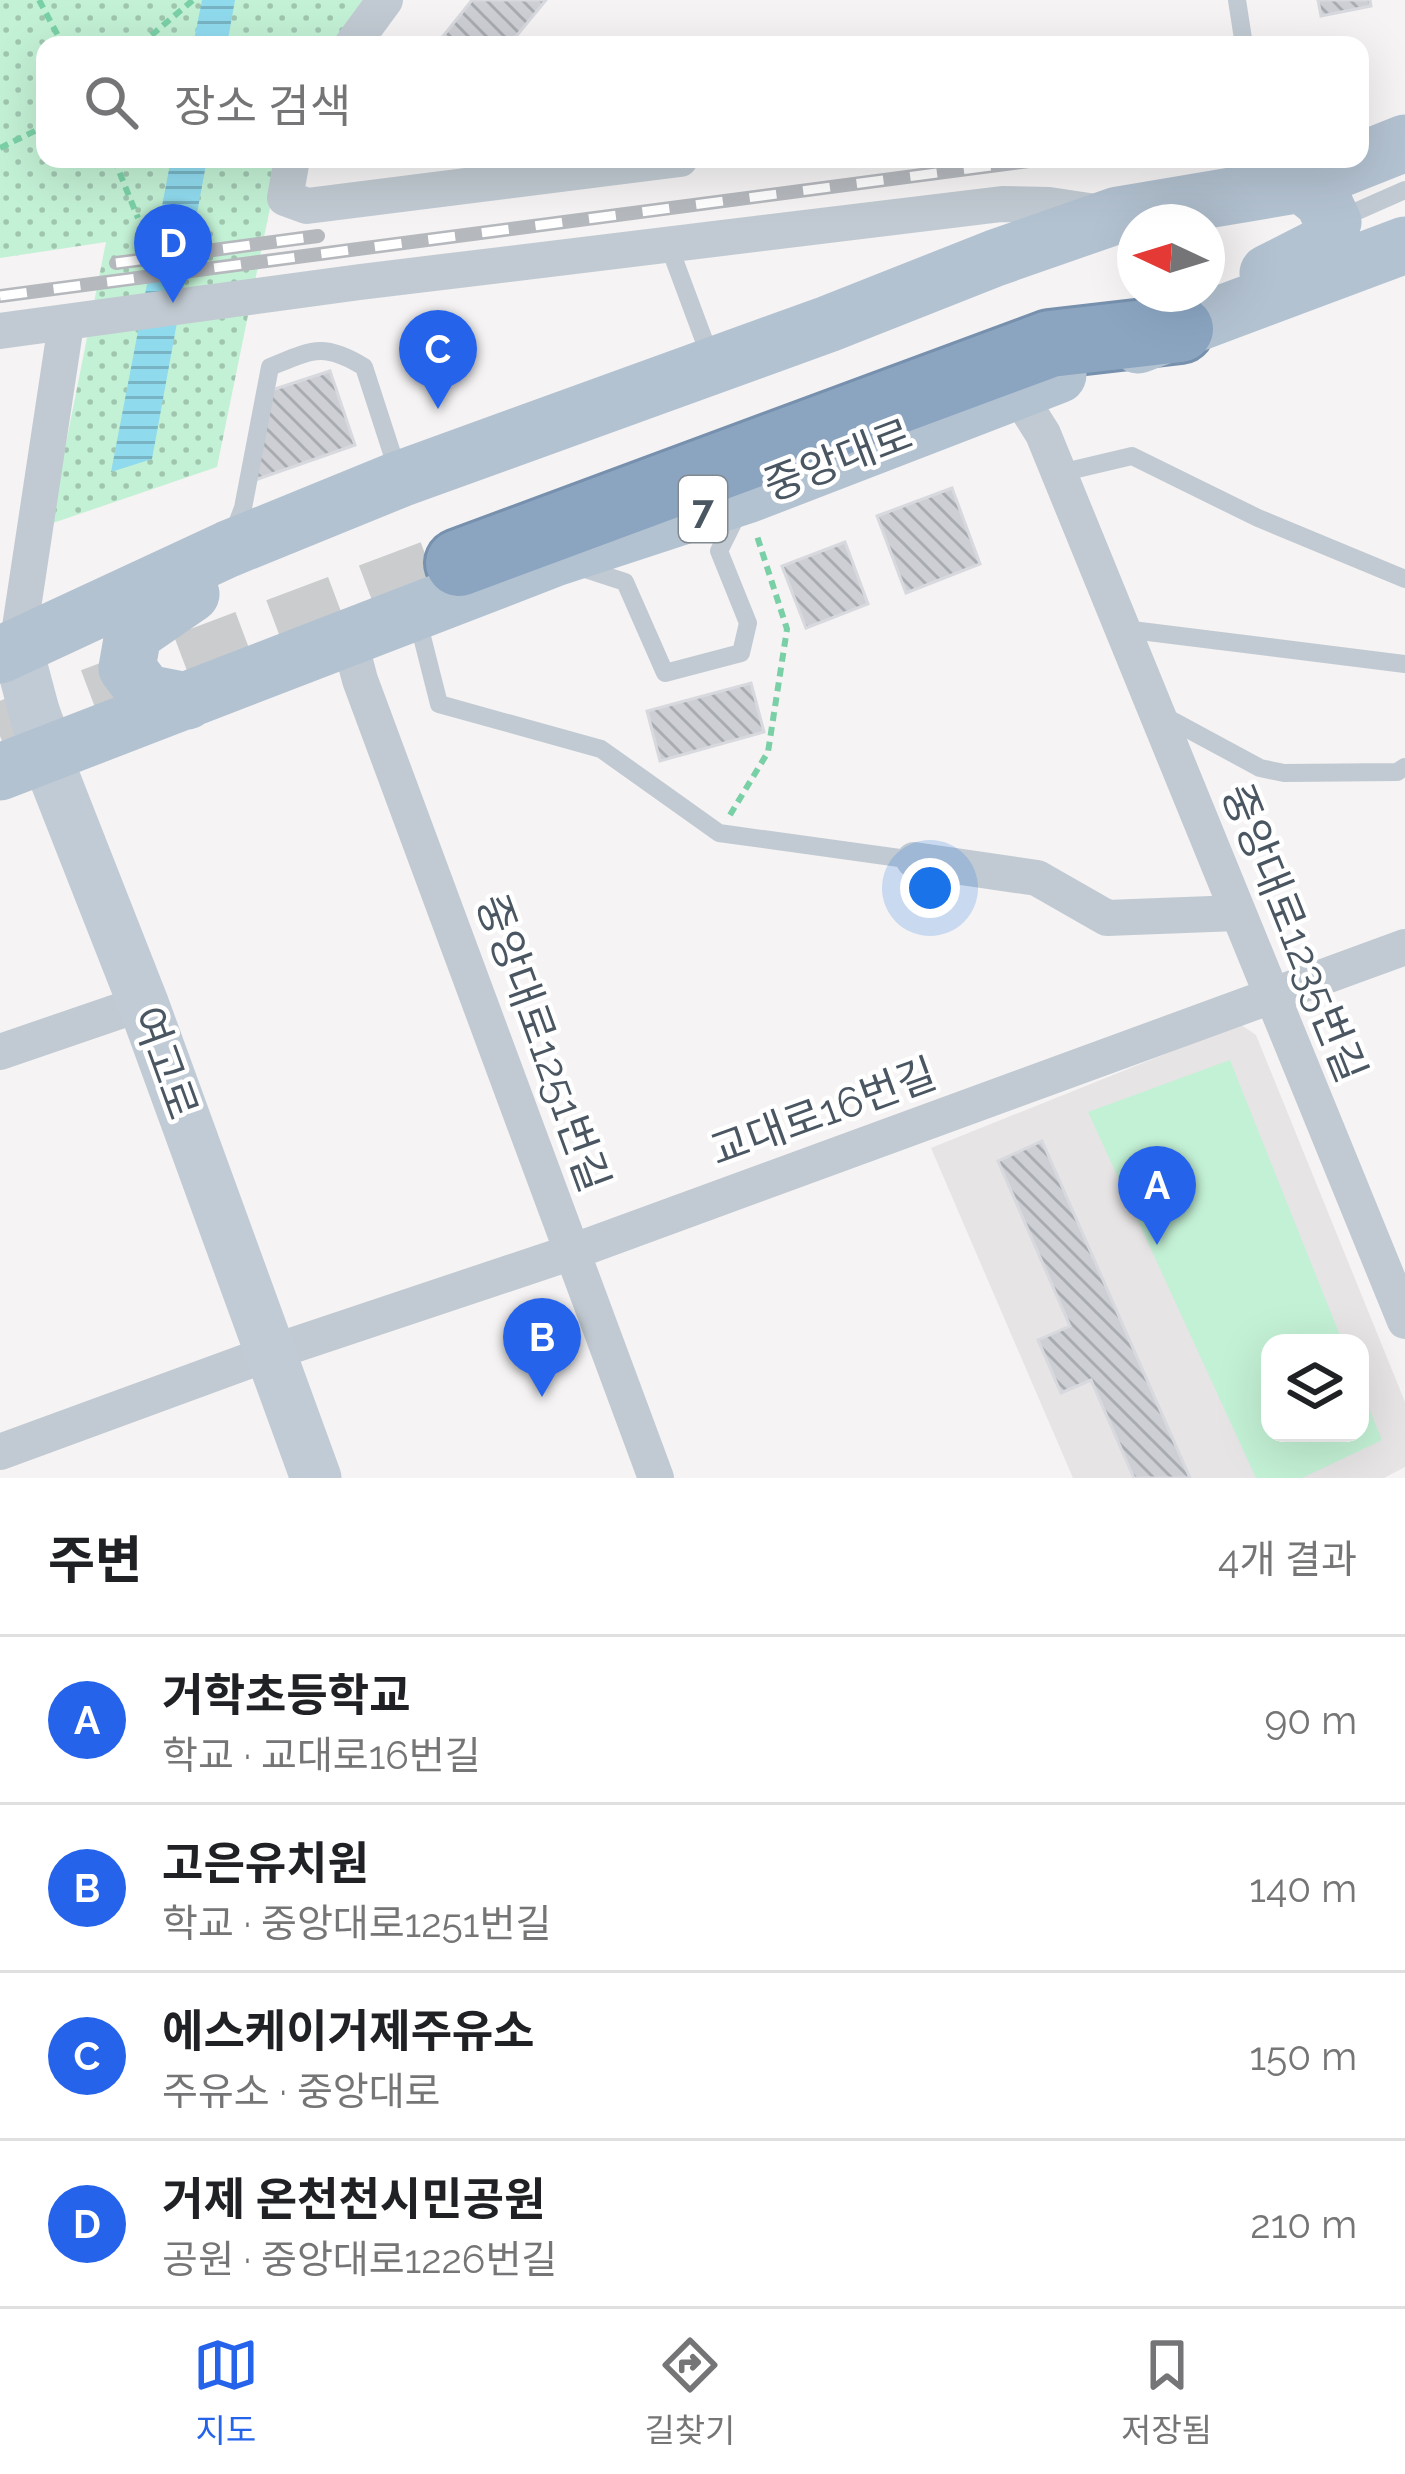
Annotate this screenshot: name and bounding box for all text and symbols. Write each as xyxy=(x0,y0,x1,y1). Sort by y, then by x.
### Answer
search box xyxy=(36,36,1369,168)
icon: search xyxy=(78,69,144,135)
text: 장소 검색 xyxy=(174,80,351,133)
pin: D xyxy=(134,204,212,303)
north arrow xyxy=(1117,204,1225,312)
pin: C xyxy=(399,310,477,409)
street label: 중앙대로 xyxy=(757,409,919,511)
road number: 7 xyxy=(679,476,727,542)
street label: 중앙대로1235번길 xyxy=(1212,777,1376,1089)
your location xyxy=(900,858,960,918)
street label: 중앙대로1251번길 xyxy=(467,888,619,1198)
street label: 여고로 xyxy=(122,1000,208,1126)
street label: 교대로16번길 xyxy=(703,1049,943,1175)
pin: A xyxy=(1118,1146,1196,1245)
pin: B xyxy=(503,1298,581,1397)
map controls xyxy=(1261,1334,1369,1442)
button: layers xyxy=(1261,1334,1369,1442)
text: 주변 xyxy=(48,1530,142,1590)
text: 4개 결과 xyxy=(1218,1536,1357,1582)
text: 거학초등학교 xyxy=(162,1669,410,1722)
text: A xyxy=(74,1697,100,1743)
text: 90 m xyxy=(1264,1697,1357,1743)
text: 학교 · 교대로16번길 xyxy=(162,1732,481,1778)
text: 고은유치원 xyxy=(162,1837,369,1890)
text: B xyxy=(74,1865,100,1911)
text: 140 m xyxy=(1249,1865,1357,1911)
text: 학교 · 중앙대로1251번길 xyxy=(162,1900,551,1946)
text: 에스케이거제주유소 xyxy=(162,2005,535,2058)
text: C xyxy=(74,2033,100,2079)
text: 150 m xyxy=(1249,2033,1357,2079)
text: 주유소 · 중앙대로 xyxy=(162,2068,440,2114)
text: 거제 온천천시민공원 xyxy=(162,2173,545,2226)
text: D xyxy=(73,2201,101,2247)
text: 210 m xyxy=(1250,2201,1357,2247)
text: 공원 · 중앙대로1226번길 xyxy=(162,2236,557,2282)
tab: 지도 xyxy=(193,2332,259,2452)
tab: 길찾기 xyxy=(644,2332,735,2452)
tab: 저장됨 xyxy=(1121,2332,1212,2452)

